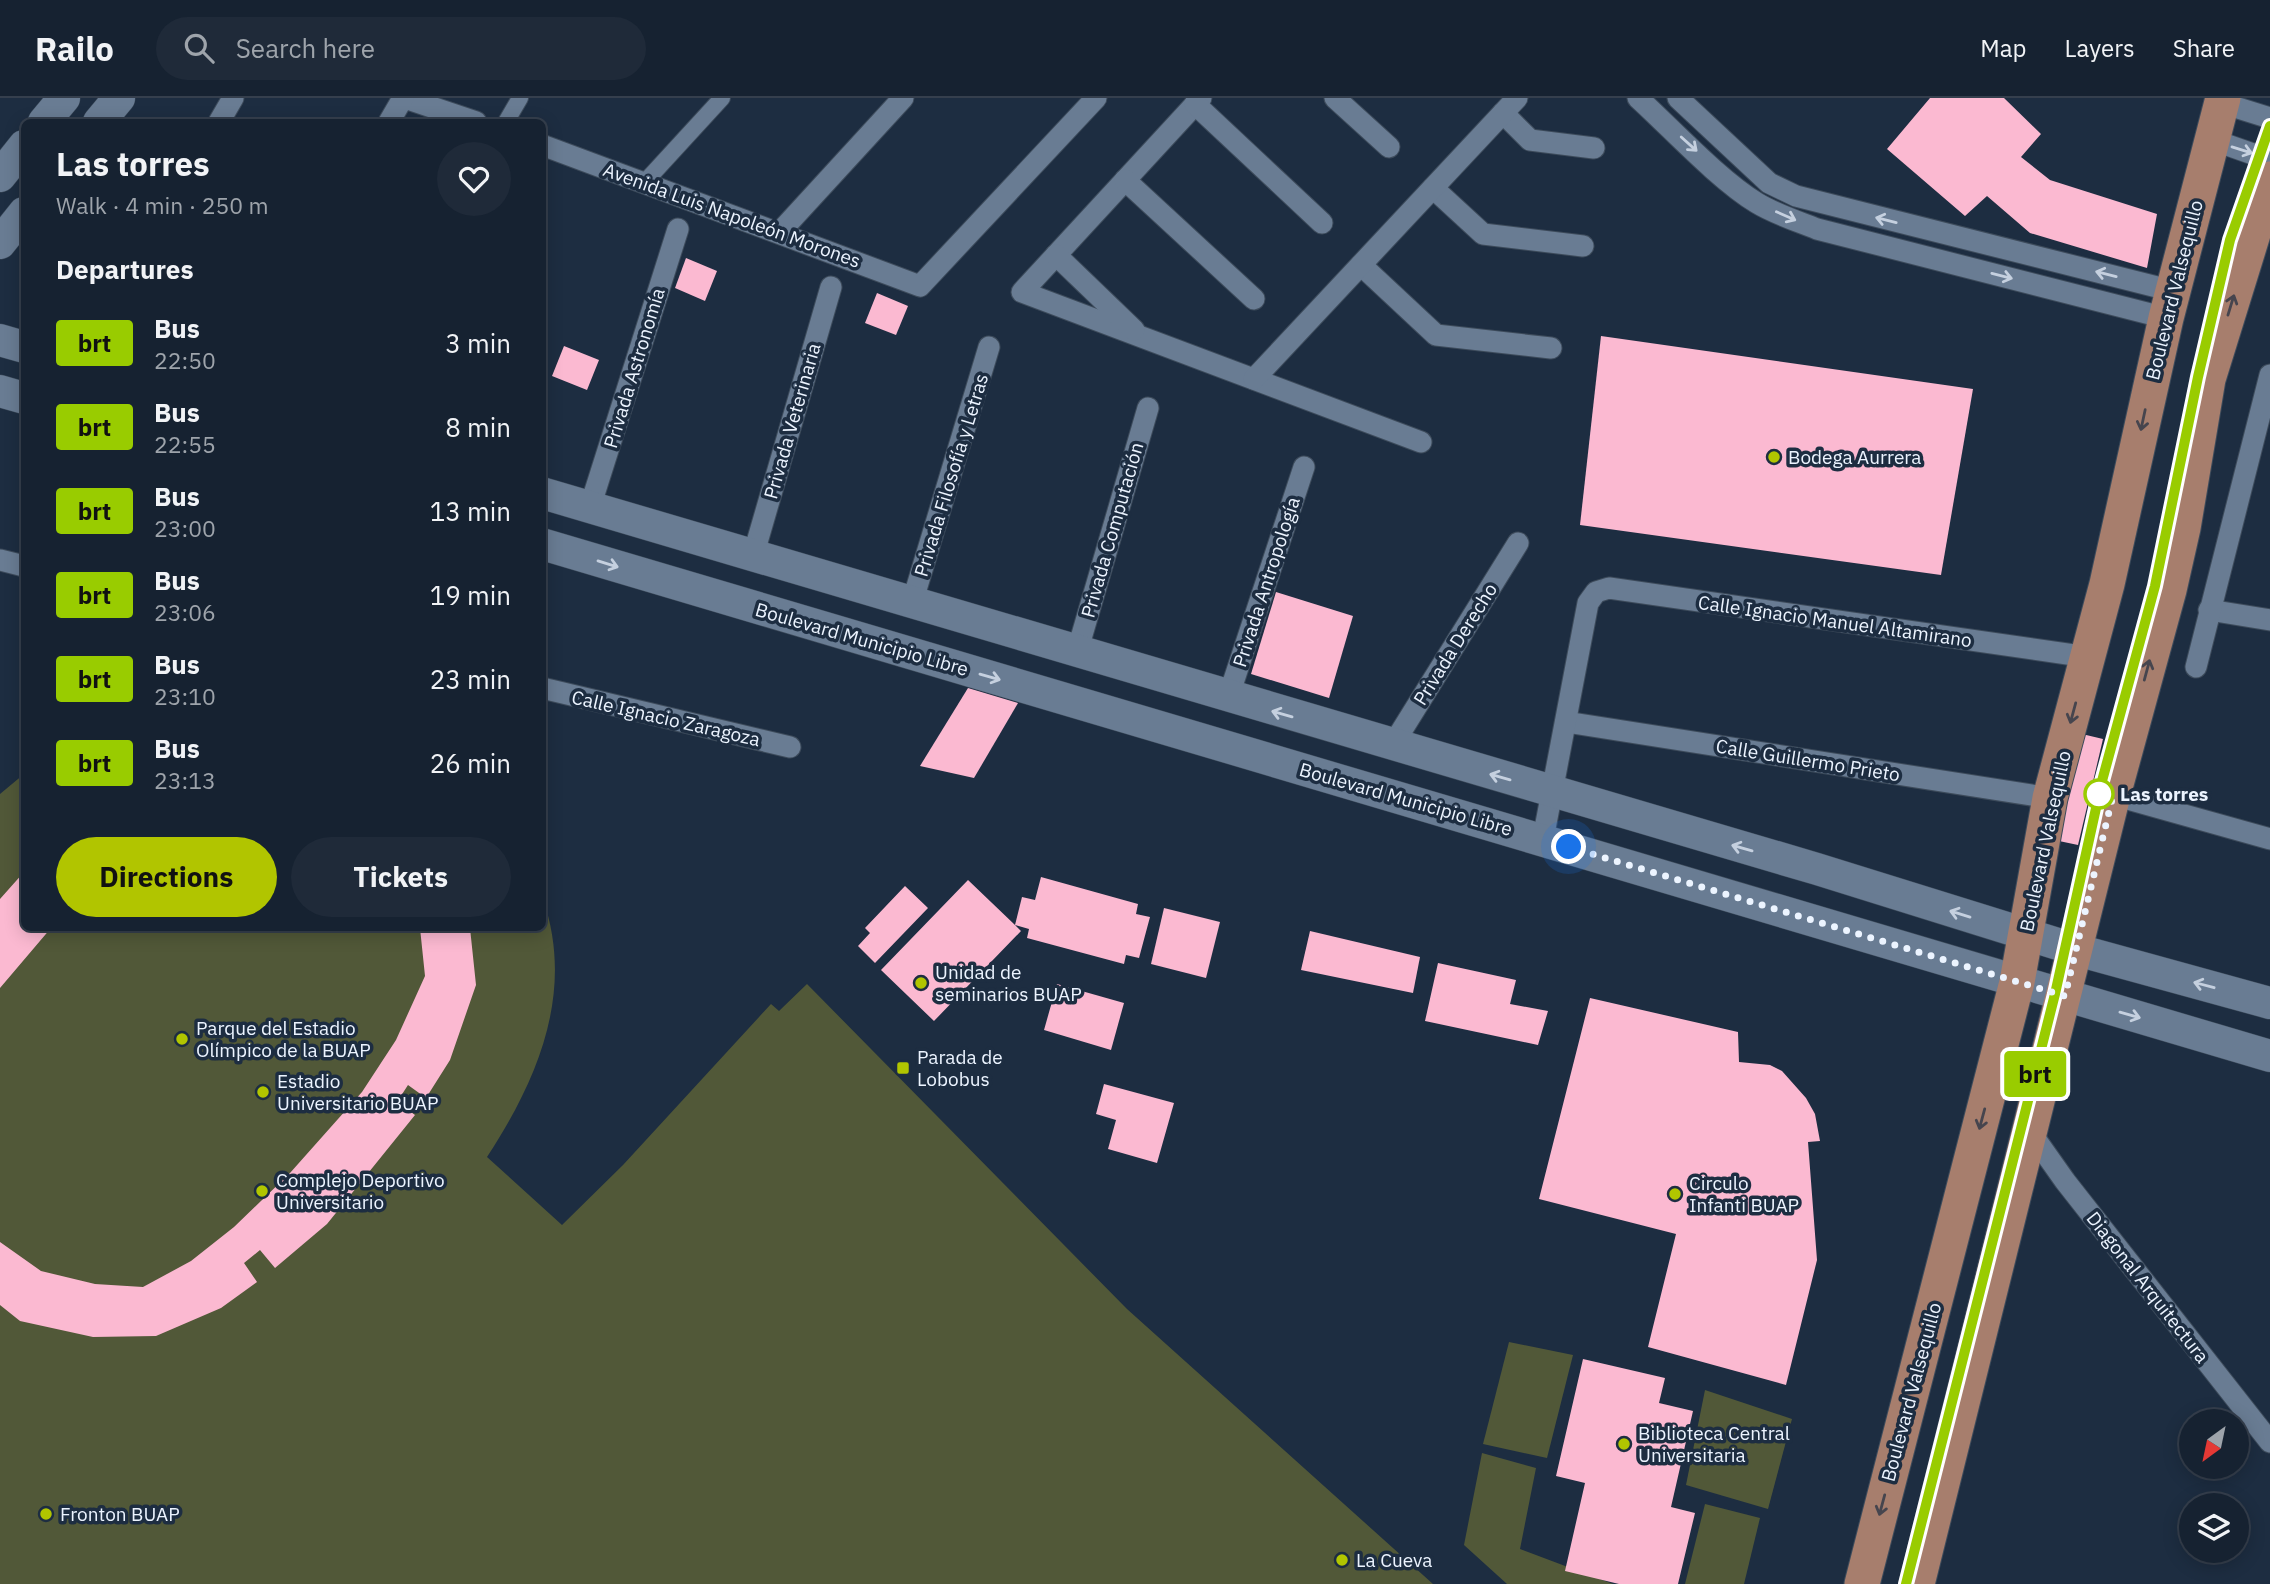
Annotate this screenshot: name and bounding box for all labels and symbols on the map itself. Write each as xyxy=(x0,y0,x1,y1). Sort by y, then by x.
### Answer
one-way arrow xyxy=(1679,136,1697,152)
one-way arrow xyxy=(2230,144,2252,157)
street label: Avenida Luis Napoleón Morones xyxy=(600,157,864,273)
street label: Boulevard Valsequillo xyxy=(2140,198,2208,382)
one-way arrow xyxy=(1775,210,1796,223)
one-way arrow xyxy=(1875,213,1897,226)
one-way arrow xyxy=(2096,267,2118,280)
one-way arrow xyxy=(1990,270,2012,283)
street label: Privada Astronomía xyxy=(598,285,670,451)
one-way arrow xyxy=(2226,295,2239,317)
street label: Privada Veterinaria xyxy=(758,340,826,502)
street label: Privada Filosofía y Letras xyxy=(909,370,993,580)
one-way arrow xyxy=(2136,408,2150,431)
street label: Privada Computación xyxy=(1075,439,1149,621)
place label: Bodega Aurrera xyxy=(1788,445,1921,469)
marker: Bodega Aurrera xyxy=(1766,449,1782,465)
street label: Privada Antropología xyxy=(1227,494,1305,670)
one-way arrow xyxy=(597,558,619,571)
street label: Privada Derecho xyxy=(1408,578,1502,710)
street label: Calle Ignacio Manuel Altamirano xyxy=(1697,590,1973,652)
street label: Boulevard Municipio Libre xyxy=(753,597,971,681)
one-way arrow xyxy=(2141,659,2154,682)
one-way arrow xyxy=(979,671,1001,684)
street label: Calle Ignacio Zaragoza xyxy=(569,685,763,751)
one-way arrow xyxy=(2066,701,2079,724)
one-way arrow xyxy=(1271,706,1293,719)
street label: Calle Guillermo Prieto xyxy=(1714,734,1902,786)
street label: Boulevard Valsequillo xyxy=(2014,748,2076,934)
street label: Boulevard Municipio Libre xyxy=(1297,757,1515,841)
one-way arrow xyxy=(1490,770,1512,783)
marker: Las torres xyxy=(2084,779,2114,809)
place label: Las torres xyxy=(2120,782,2208,806)
your location xyxy=(1551,829,1586,864)
one-way arrow xyxy=(1732,840,1754,853)
one-way arrow xyxy=(1949,907,1971,920)
place label: Unidad de seminarios BUAP xyxy=(935,960,1082,1006)
marker: Unidad de seminarios BUAP xyxy=(913,975,929,991)
one-way arrow xyxy=(2193,978,2216,991)
one-way arrow xyxy=(2119,1010,2141,1023)
place label: Parque del Estadio Olímpico de la BUAP xyxy=(196,1016,371,1062)
marker: Parque del Estadio Olímpico de la BUAP xyxy=(174,1031,190,1047)
place label: Parada de Lobobus xyxy=(917,1045,1003,1091)
line badge: brt xyxy=(1995,1051,2075,1097)
marker: Parada de Lobobus xyxy=(895,1060,911,1076)
place label: Estadio Universitario BUAP xyxy=(277,1069,438,1115)
marker: Estadio Universitario BUAP xyxy=(255,1084,271,1100)
one-way arrow xyxy=(1975,1107,1988,1130)
place label: Complejo Deportivo Universitario xyxy=(276,1168,445,1214)
place label: Circulo Infanti BUAP xyxy=(1689,1171,1799,1217)
marker: Complejo Deportivo Universitario xyxy=(254,1183,270,1199)
marker: Circulo Infanti BUAP xyxy=(1667,1186,1683,1202)
street label: Diagonal Arquitectura xyxy=(2081,1207,2215,1367)
street label: Boulevard Valsequillo xyxy=(1876,1300,1946,1484)
north arrow xyxy=(2179,1409,2249,1479)
place label: Biblioteca Central Universitaria xyxy=(1638,1421,1790,1467)
marker: Biblioteca Central Universitaria xyxy=(1616,1436,1632,1452)
one-way arrow xyxy=(1875,1493,1888,1516)
place label: Fronton BUAP xyxy=(60,1502,180,1526)
marker: Fronton BUAP xyxy=(38,1506,54,1522)
place label: La Cueva xyxy=(1356,1548,1432,1572)
marker: La Cueva xyxy=(1334,1552,1350,1568)

